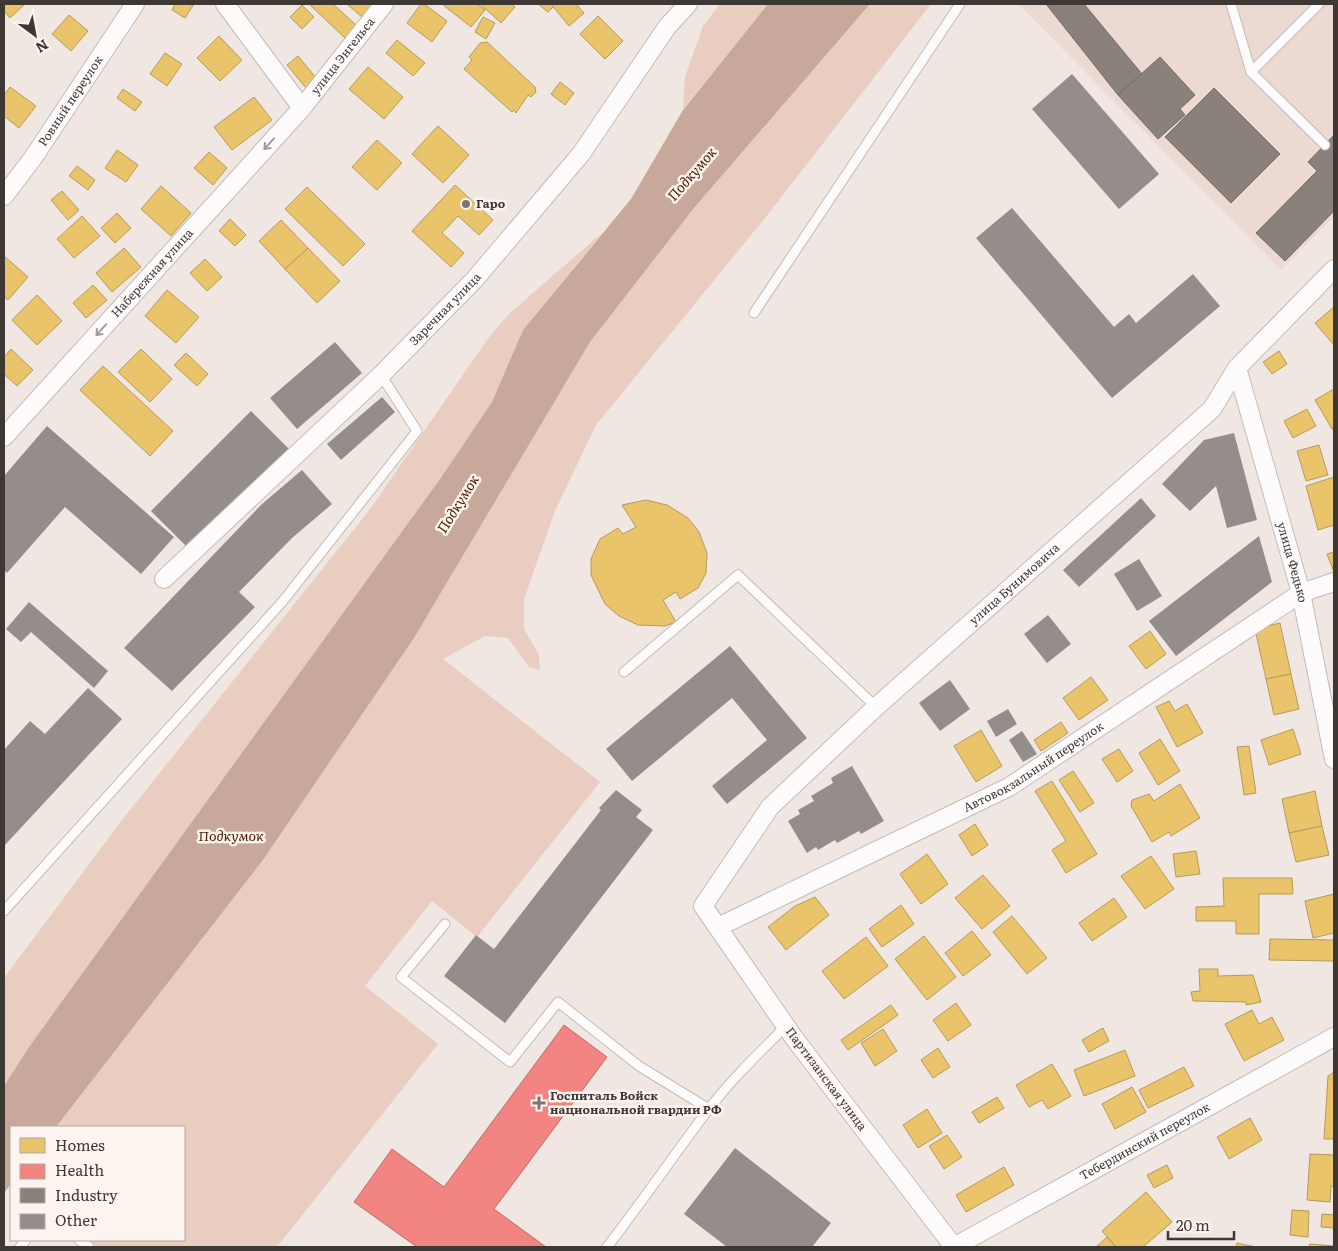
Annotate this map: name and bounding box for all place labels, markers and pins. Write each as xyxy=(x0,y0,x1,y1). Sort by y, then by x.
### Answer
place label: Гаро xyxy=(476,194,506,212)
marker: Гаро xyxy=(460,198,472,210)
place label: Госпиталь Войск национальной гвардии РФ xyxy=(550,1086,722,1118)
marker: Госпиталь Войск национальной гвардии РФ xyxy=(532,1096,546,1110)

